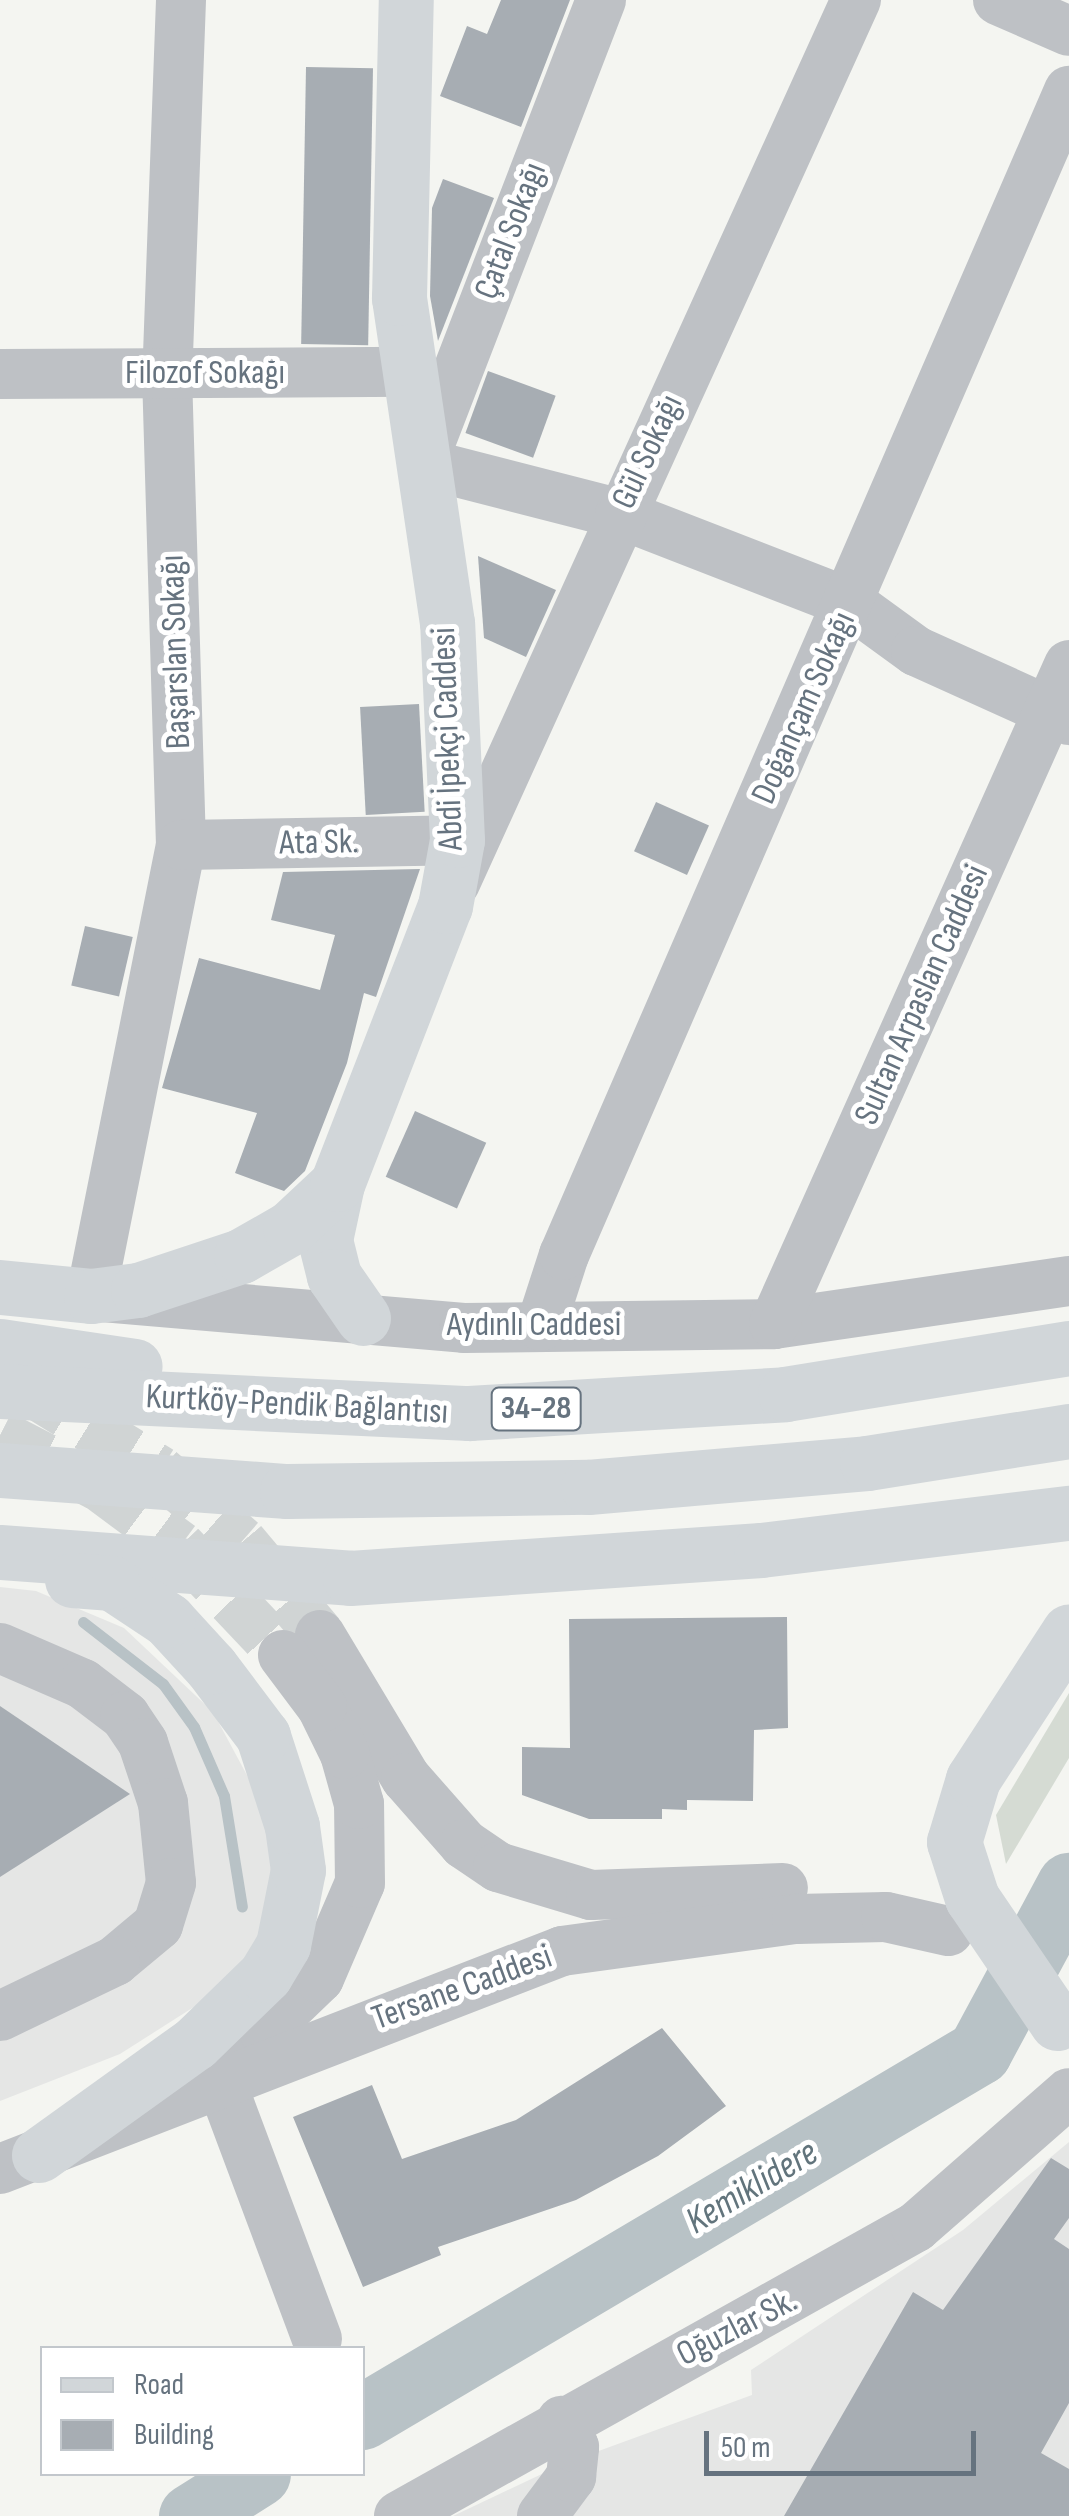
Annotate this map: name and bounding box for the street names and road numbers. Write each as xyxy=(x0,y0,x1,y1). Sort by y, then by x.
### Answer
street label: Çatal Sokağı xyxy=(466,157,556,305)
street label: Filozof Sokağı xyxy=(125,352,285,394)
street label: Gül Sokağı xyxy=(603,388,693,516)
street label: Başarslan Sokağı xyxy=(152,554,200,750)
street label: Doğançam Sokağı xyxy=(743,606,865,810)
street label: Abdi İpekçi Caddesi xyxy=(423,627,473,851)
street label: Ata Sk. xyxy=(279,821,359,865)
street label: Sultan Arpaslan Caddesi xyxy=(846,859,998,1131)
street label: Aydınlı Caddesi xyxy=(447,1304,621,1346)
street label: Kurtköy-Pendik Bağlantısı xyxy=(145,1376,449,1434)
road number: 34-28 xyxy=(488,1382,584,1436)
street label: Tersane Caddesi xyxy=(366,1936,558,2040)
street label: Oğuzlar Sk. xyxy=(670,2280,804,2376)

